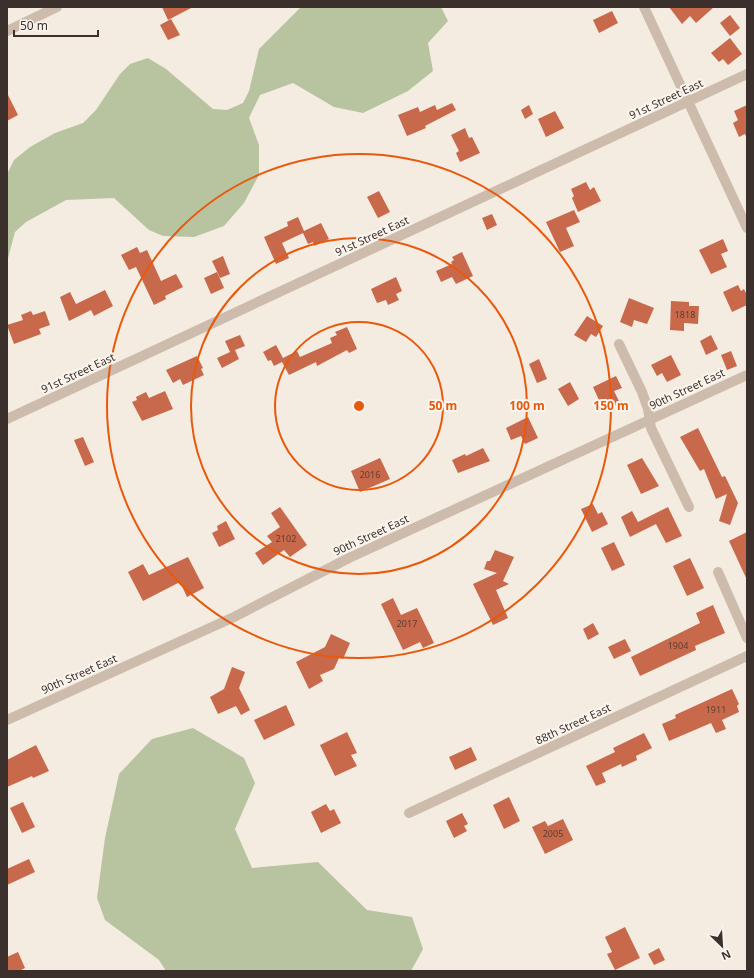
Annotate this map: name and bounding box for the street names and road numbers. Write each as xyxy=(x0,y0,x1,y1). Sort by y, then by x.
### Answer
street label: 91st Street East xyxy=(626,75,705,122)
street label: 91st Street East xyxy=(332,212,411,259)
street label: 91st Street East xyxy=(38,349,117,396)
street label: 90th Street East xyxy=(647,365,727,413)
street label: 90th Street East xyxy=(331,511,411,559)
street label: 90th Street East xyxy=(39,650,119,697)
street label: 88th Street East xyxy=(533,700,613,748)

